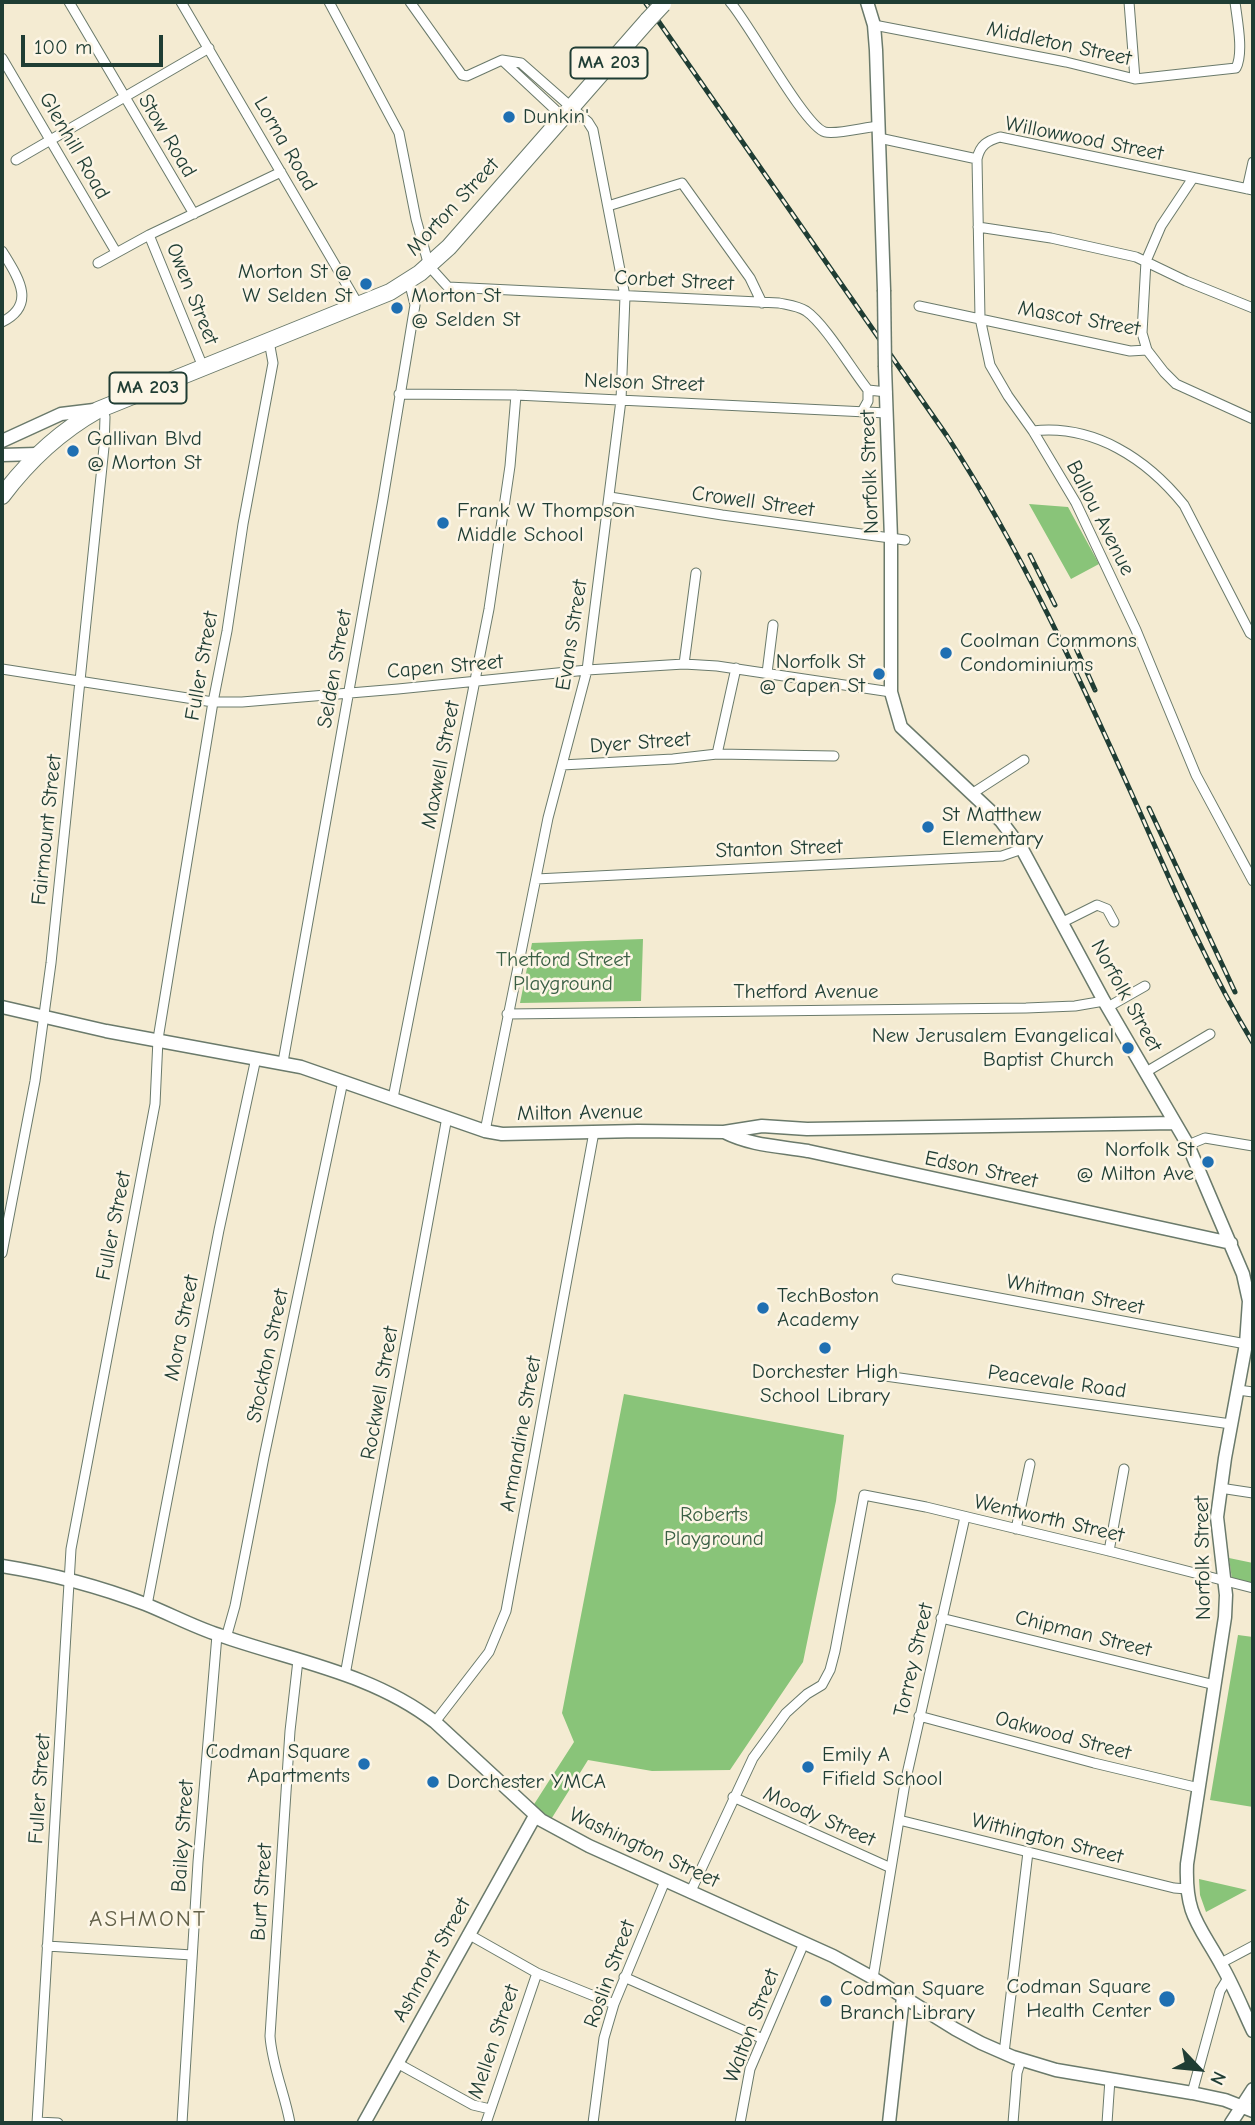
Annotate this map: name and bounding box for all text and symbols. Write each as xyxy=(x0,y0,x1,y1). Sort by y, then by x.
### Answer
street label: Middleton Street xyxy=(984,16,1134,72)
scale bar xyxy=(24,21,166,65)
text: 100 m xyxy=(34,35,92,59)
road number: MA 203 xyxy=(570,48,648,78)
street label: Glenhill Road xyxy=(33,88,115,204)
street label: Stow Road xyxy=(132,90,202,182)
street label: Lorna Road xyxy=(248,92,322,196)
place label: Dunkin' xyxy=(523,104,589,130)
marker: Dunkin' xyxy=(501,109,517,125)
street label: Willowwood Street xyxy=(1003,111,1165,167)
street label: Morton Street xyxy=(401,153,505,261)
street label: Owen Street xyxy=(160,239,224,349)
place label: Morton St @ W Selden St xyxy=(238,259,352,309)
street label: Corbet Street xyxy=(614,265,734,297)
marker: Morton St @ W Selden St xyxy=(358,276,374,292)
place label: Morton St @ Selden St xyxy=(411,283,520,333)
street label: Mascot Street xyxy=(1016,296,1142,342)
marker: Morton St @ Selden St xyxy=(389,300,405,316)
street label: Nelson Street xyxy=(584,368,704,398)
road number: MA 203 xyxy=(110,372,186,404)
street label: Norfolk Street xyxy=(855,409,885,535)
place label: Gallivan Blvd @ Morton St xyxy=(87,426,202,476)
marker: Gallivan Blvd @ Morton St xyxy=(65,443,81,459)
street label: Ballou Avenue xyxy=(1060,456,1140,580)
street label: Crowell Street xyxy=(690,481,816,523)
place label: Frank W Thompson Middle School xyxy=(457,498,635,548)
marker: Frank W Thompson Middle School xyxy=(435,515,451,531)
street label: Evans Street xyxy=(551,578,593,692)
street label: Selden Street xyxy=(312,608,358,730)
street label: Fuller Street xyxy=(180,609,224,723)
place label: Coolman Commons Condominiums xyxy=(960,628,1137,678)
marker: Coolman Commons Condominiums xyxy=(938,645,954,661)
street label: Capen Street xyxy=(386,649,504,685)
place label: Norfolk St @ Capen St xyxy=(759,649,865,699)
marker: Norfolk St @ Capen St xyxy=(871,666,887,682)
street label: Maxwell Street xyxy=(416,699,466,831)
street label: Dyer Street xyxy=(589,727,691,759)
street label: Fairmount Street xyxy=(27,753,67,907)
place label: St Matthew Elementary xyxy=(942,802,1043,852)
marker: St Matthew Elementary xyxy=(920,819,936,835)
street label: Stanton Street xyxy=(715,834,843,864)
street label: Norfolk Street xyxy=(1085,936,1167,1056)
park label: Thetford Street Playground xyxy=(496,947,630,997)
street label: Thetford Avenue xyxy=(733,979,879,1005)
place label: New Jerusalem Evangelical Baptist Church xyxy=(872,1023,1114,1073)
marker: New Jerusalem Evangelical Baptist Church xyxy=(1120,1040,1136,1056)
street label: Milton Avenue xyxy=(517,1099,643,1127)
place label: Norfolk St @ Milton Ave xyxy=(1076,1137,1194,1187)
street label: Edson Street xyxy=(922,1146,1040,1194)
marker: Norfolk St @ Milton Ave xyxy=(1200,1154,1216,1170)
street label: Fuller Street xyxy=(91,1169,137,1283)
street label: Whitman Street xyxy=(1004,1269,1146,1321)
street label: Mora Street xyxy=(159,1273,205,1383)
place label: TechBoston Academy xyxy=(777,1283,879,1333)
street label: Stockton Street xyxy=(242,1287,294,1425)
marker: TechBoston Academy xyxy=(755,1300,771,1316)
street label: Rockwell Street xyxy=(356,1324,404,1462)
marker: Dorchester High School Library xyxy=(817,1340,833,1356)
street label: Armandine Street xyxy=(495,1354,547,1514)
place label: Dorchester High School Library xyxy=(752,1359,898,1409)
street label: Peacevale Road xyxy=(986,1360,1128,1404)
street label: Wentworth Street xyxy=(971,1489,1127,1549)
street label: Norfolk Street xyxy=(1189,1496,1217,1620)
park label: Roberts Playground xyxy=(664,1502,764,1552)
street label: Torrey Street xyxy=(889,1601,939,1719)
street label: Chipman Street xyxy=(1012,1605,1154,1663)
street label: Oakwood Street xyxy=(992,1706,1134,1766)
street label: Fuller Street xyxy=(24,1733,56,1845)
place label: Codman Square Apartments xyxy=(206,1739,350,1789)
place label: Emily A Fifield School xyxy=(822,1742,943,1792)
marker: Codman Square Apartments xyxy=(356,1756,372,1772)
marker: Emily A Fifield School xyxy=(800,1759,816,1775)
place label: Dorchester YMCA xyxy=(447,1769,606,1795)
marker: Dorchester YMCA xyxy=(425,1774,441,1790)
street label: Bailey Street xyxy=(166,1779,200,1893)
street label: Moody Street xyxy=(759,1781,879,1853)
street label: Washington Street xyxy=(565,1802,723,1894)
street label: Withington Street xyxy=(969,1808,1125,1870)
street label: Burt Street xyxy=(246,1842,278,1942)
street label: Ashmont Street xyxy=(388,1894,476,2026)
district label: ASHMONT xyxy=(90,1905,206,1933)
street label: Roslin Street xyxy=(579,1917,641,2031)
street label: Walton Street xyxy=(719,1966,785,2086)
place label: Codman Square Health Center xyxy=(1007,1974,1151,2024)
place label: Codman Square Branch Library xyxy=(840,1976,984,2026)
street label: Mellen Street xyxy=(463,1982,525,2102)
marker: Codman Square Health Center xyxy=(1157,1989,1177,2009)
marker: Codman Square Branch Library xyxy=(818,1993,834,2009)
north arrow xyxy=(1164,2034,1234,2104)
text: N xyxy=(1205,2068,1230,2089)

